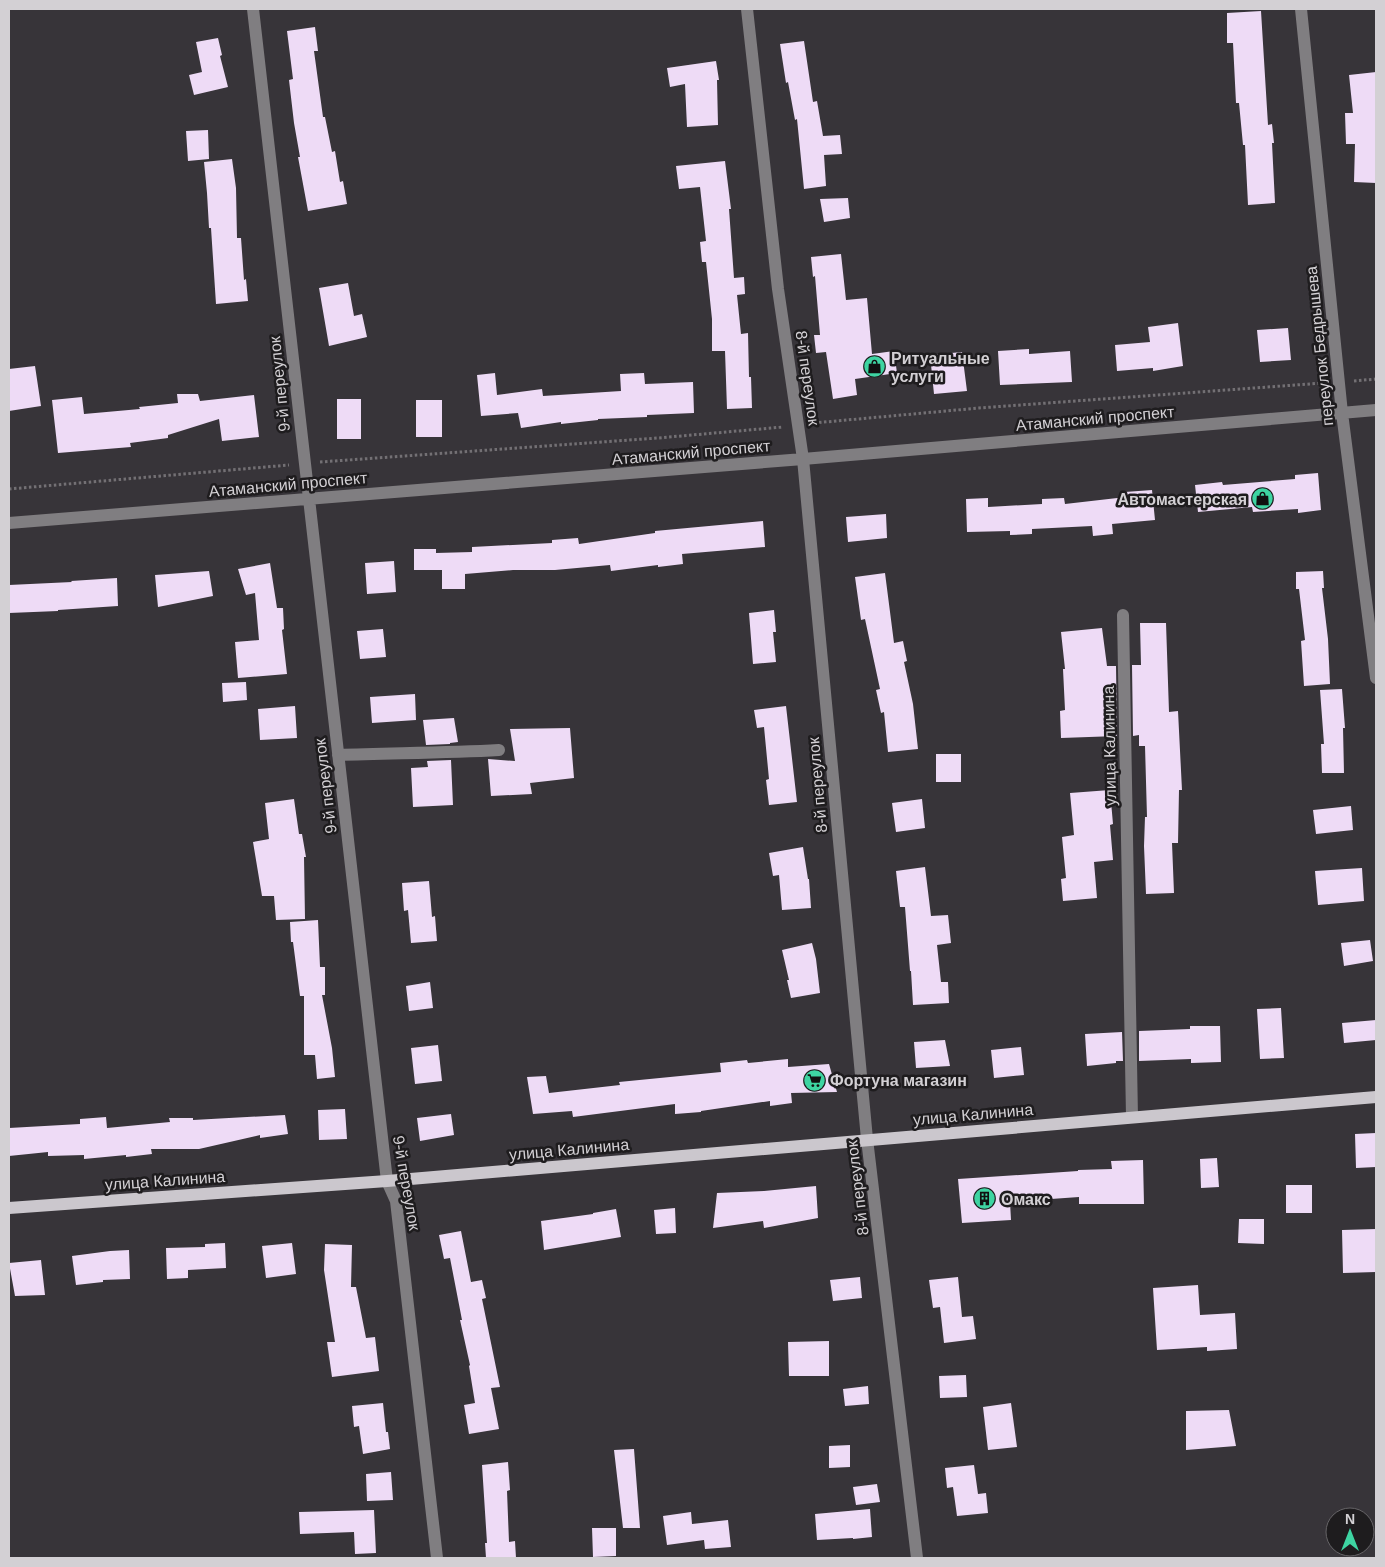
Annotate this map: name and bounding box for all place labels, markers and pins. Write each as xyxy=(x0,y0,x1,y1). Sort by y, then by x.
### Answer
place label: Ритуальные услуги xyxy=(891,350,990,385)
shop icon: Ритуальные услуги xyxy=(863,355,887,379)
shop icon: Автомастерская xyxy=(1251,487,1275,511)
place label: Автомастерская xyxy=(1118,491,1247,508)
supermarket icon: Фортуна магазин xyxy=(802,1068,826,1092)
place label: Фортуна магазин xyxy=(830,1072,967,1089)
building icon: Омакс xyxy=(973,1187,997,1211)
place label: Омакс xyxy=(1001,1191,1051,1208)

